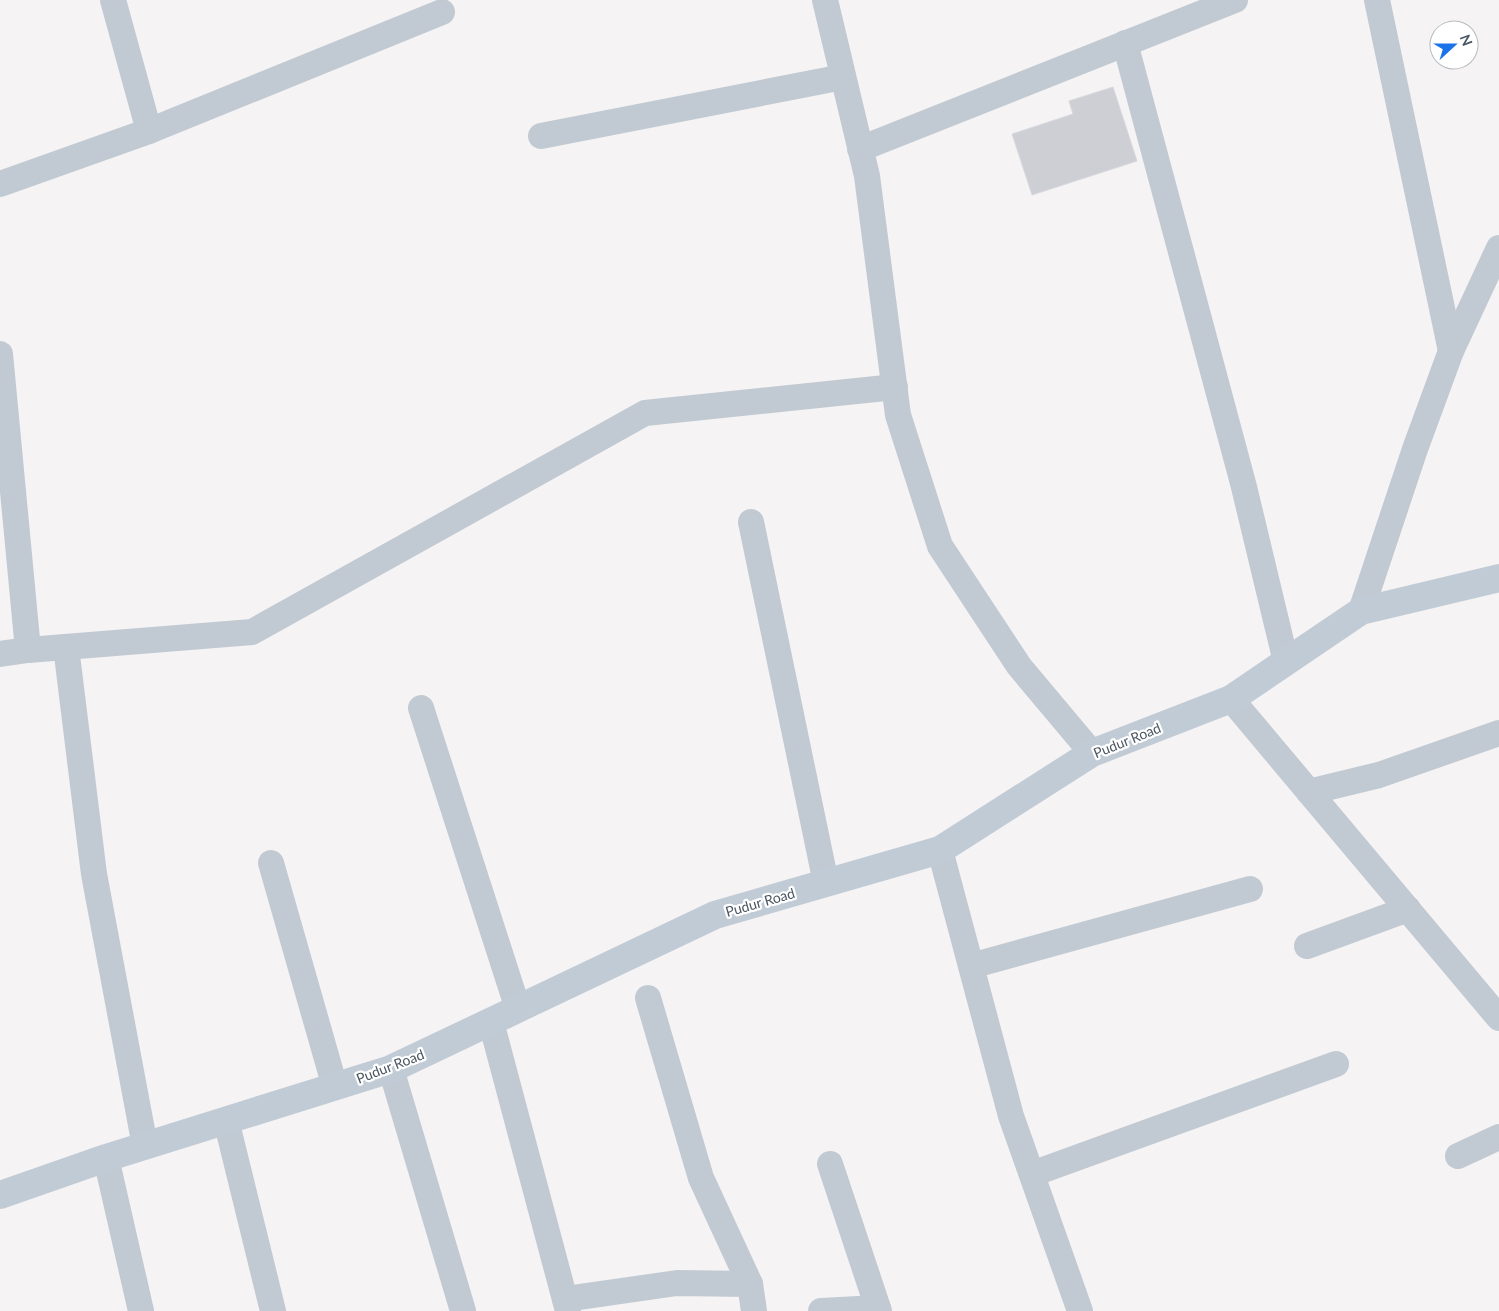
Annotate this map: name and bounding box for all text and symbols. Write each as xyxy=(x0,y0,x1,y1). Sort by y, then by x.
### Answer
north arrow xyxy=(1429,20,1479,70)
text: N xyxy=(1457,32,1476,48)
street label: Pudur Road xyxy=(1091,719,1163,761)
street label: Pudur Road xyxy=(723,884,797,920)
street label: Pudur Road xyxy=(354,1045,426,1087)

